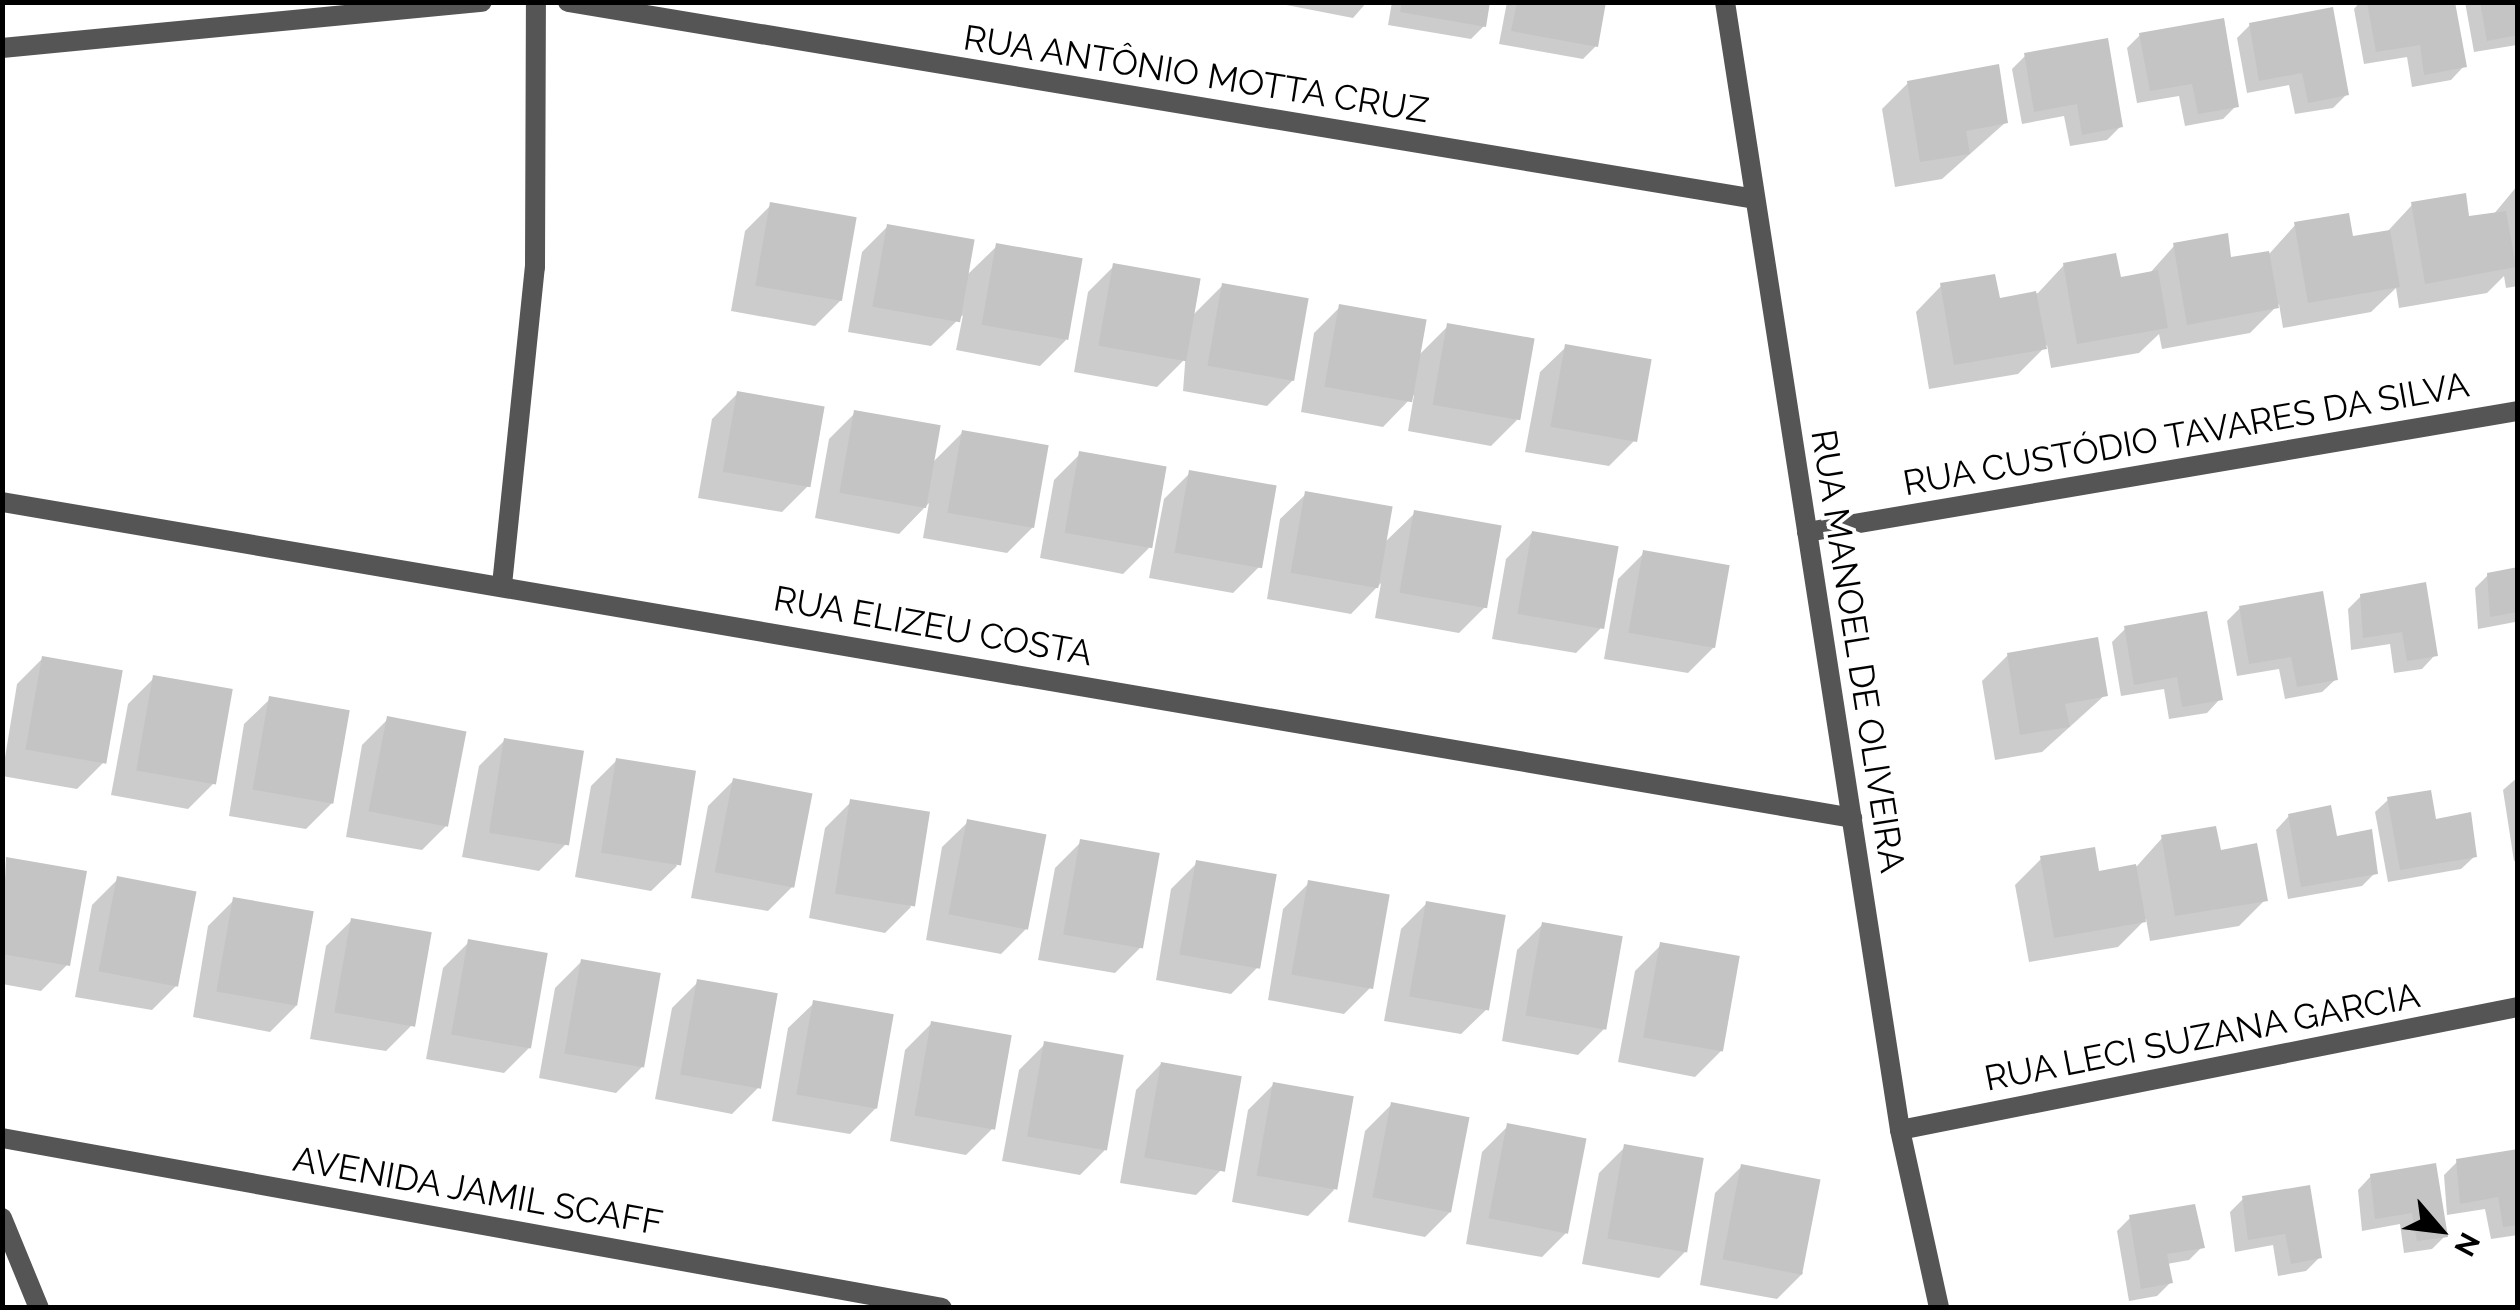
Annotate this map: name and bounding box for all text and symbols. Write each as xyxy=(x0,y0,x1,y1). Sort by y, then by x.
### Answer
street label: RUA ANTÔNIO MOTTA CRUZ xyxy=(959,16,1433,132)
street label: RUA CUSTÓDIO TAVARES DA SILVA xyxy=(1898,363,2474,505)
street label: RUA MANOEL DE OLIVEIRA xyxy=(1802,426,1914,876)
street label: RUA ELIZEU COSTA xyxy=(770,577,1096,675)
street label: RUA LECI SUZANA GARCIA xyxy=(1980,974,2424,1100)
street label: AVENIDA JAMIL SCAFF xyxy=(288,1138,668,1244)
north arrow xyxy=(2390,1180,2490,1280)
text: N xyxy=(2447,1227,2487,1262)

